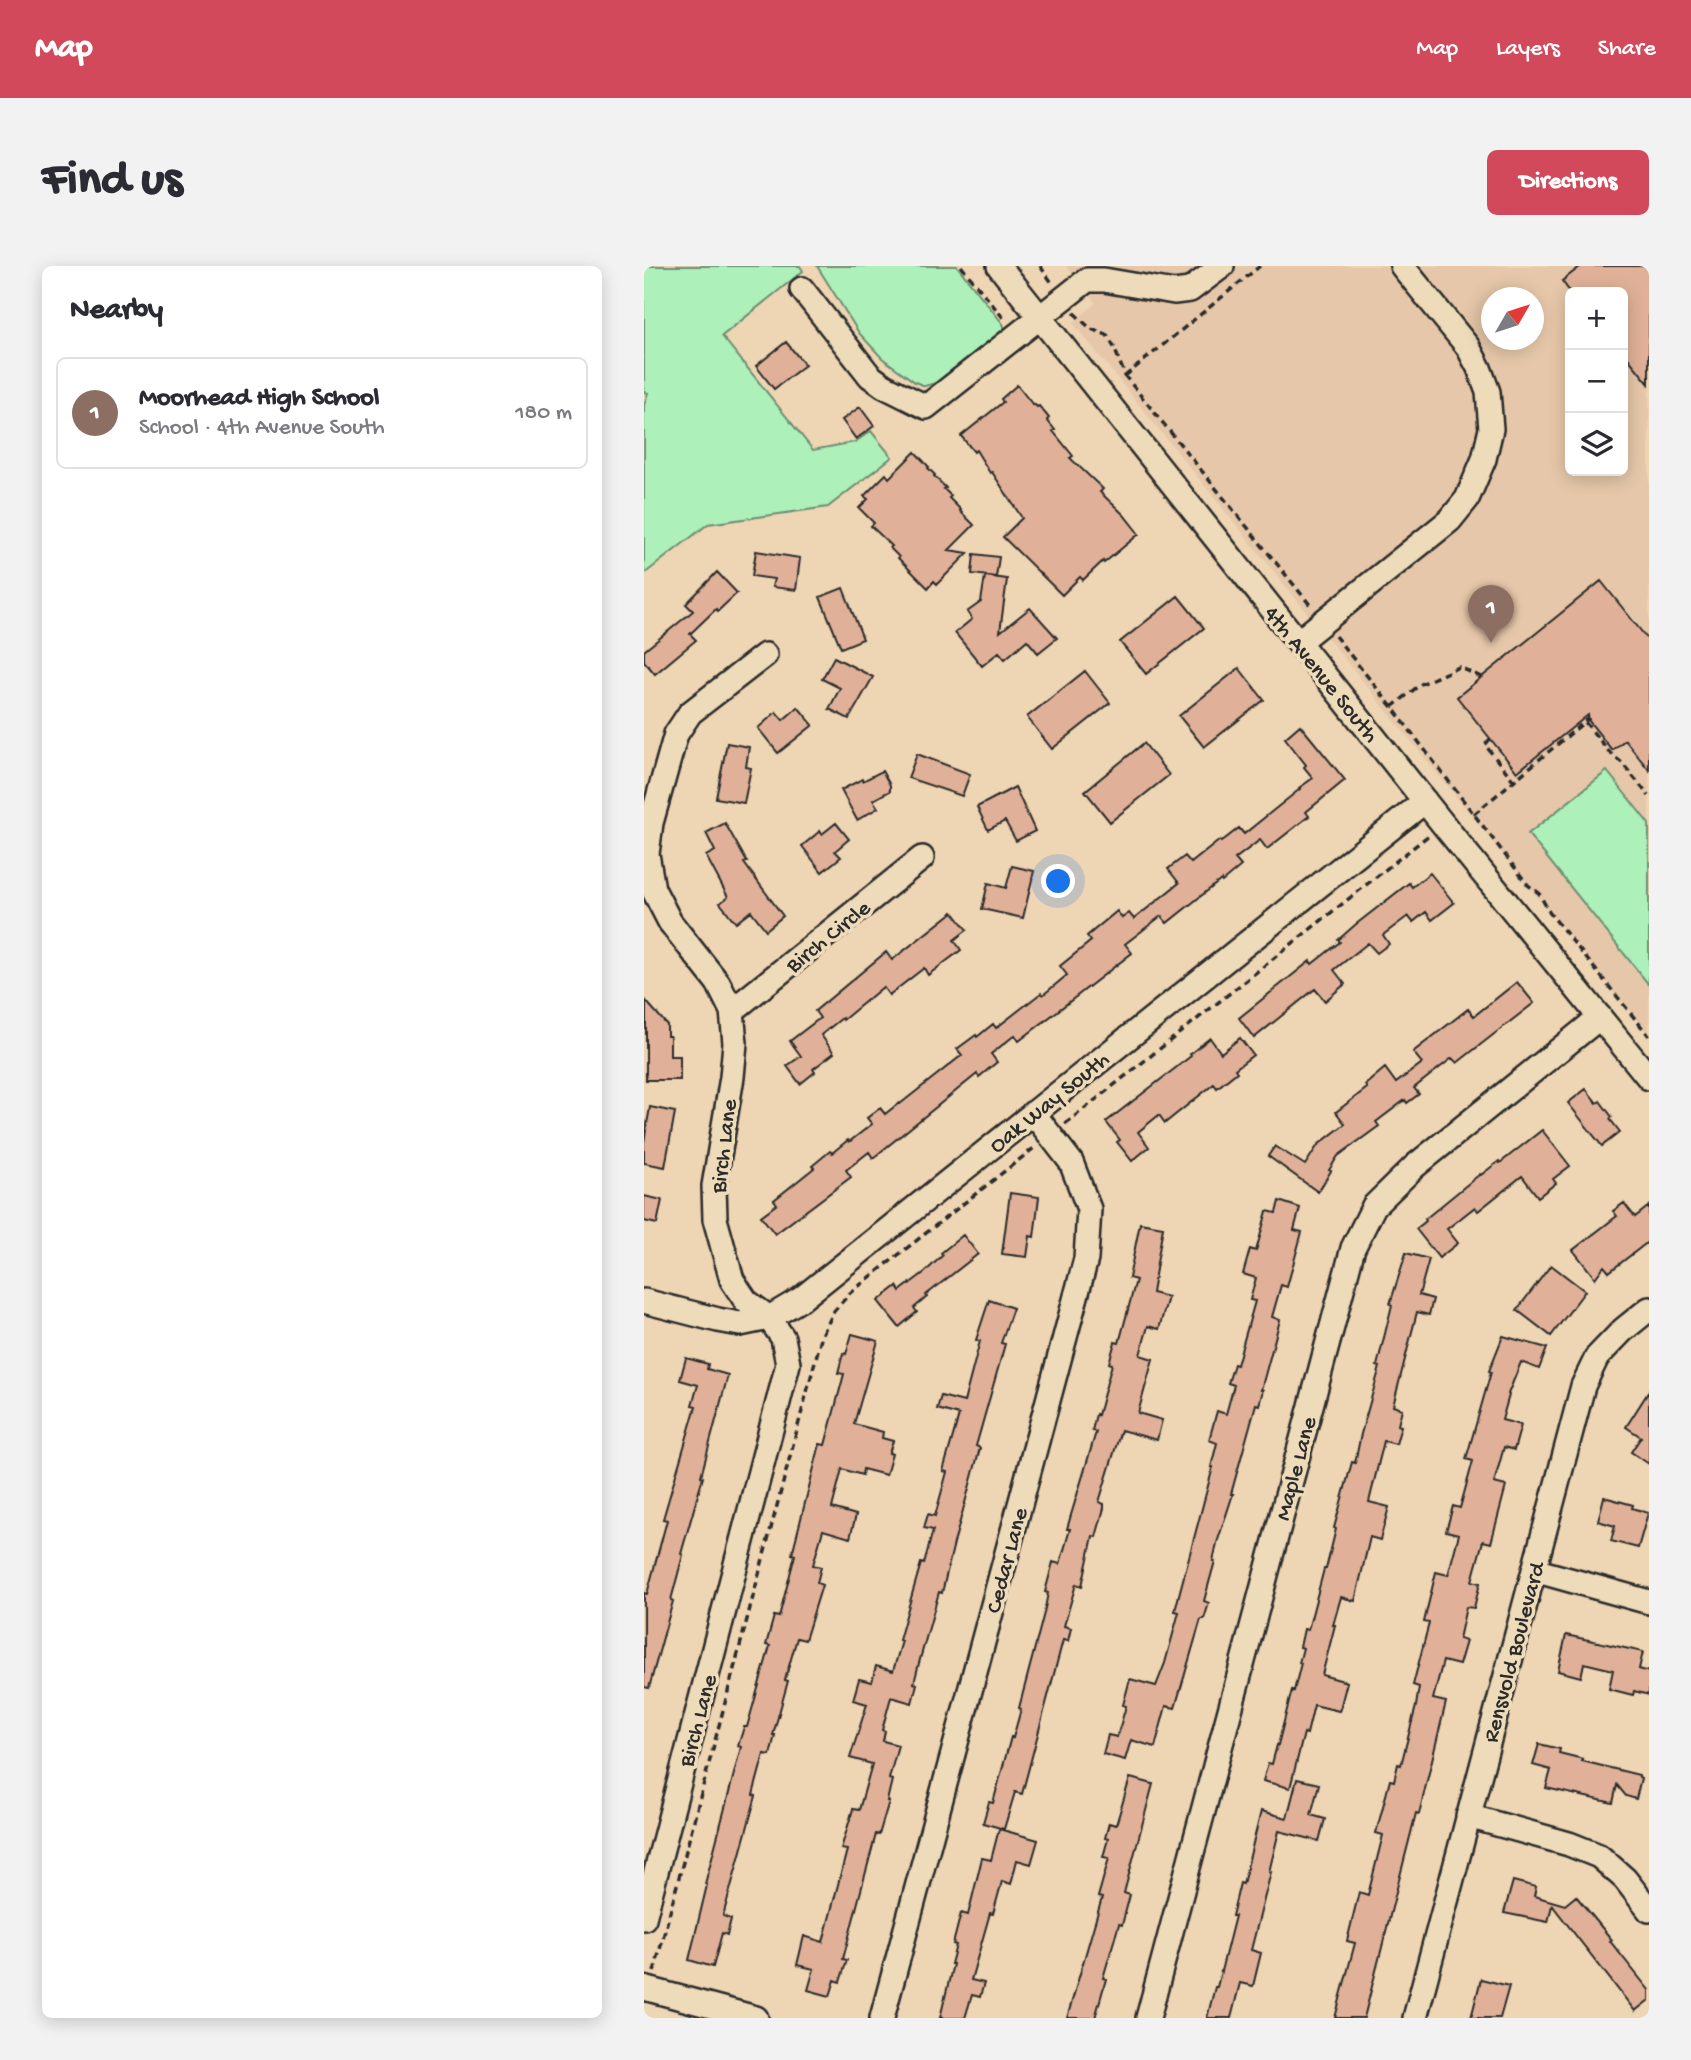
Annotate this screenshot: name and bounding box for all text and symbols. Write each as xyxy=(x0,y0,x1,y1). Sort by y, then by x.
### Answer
text: Map xyxy=(35,30,92,68)
text: Map xyxy=(1416,35,1458,64)
text: Layers xyxy=(1496,35,1560,64)
text: Share xyxy=(1598,35,1656,64)
button: Directions xyxy=(1487,150,1649,215)
text: Find us xyxy=(42,153,182,211)
north arrow xyxy=(1481,287,1544,350)
map controls xyxy=(1565,287,1628,476)
button: + xyxy=(1565,287,1628,350)
text: Nearby xyxy=(70,294,163,329)
button: − xyxy=(1565,350,1628,413)
text: Moorhead High School xyxy=(139,384,379,415)
text: 1 xyxy=(90,400,100,427)
text: 180 m xyxy=(515,400,572,427)
button: layers xyxy=(1565,413,1628,476)
text: School · 4th Avenue South xyxy=(139,415,385,442)
pin: 1 xyxy=(1468,585,1514,643)
street label: 4th Avenue South xyxy=(1257,601,1384,749)
your location xyxy=(1041,864,1075,898)
street label: Birch Circle xyxy=(781,895,878,981)
street label: Oak Way South xyxy=(985,1047,1116,1160)
street label: Birch Lane xyxy=(706,1097,745,1196)
street label: Maple Lane xyxy=(1271,1413,1324,1524)
street label: Cedar Lane xyxy=(981,1504,1036,1617)
street label: Rensvold Boulevard xyxy=(1478,1558,1553,1746)
street label: Birch Lane xyxy=(674,1671,725,1771)

